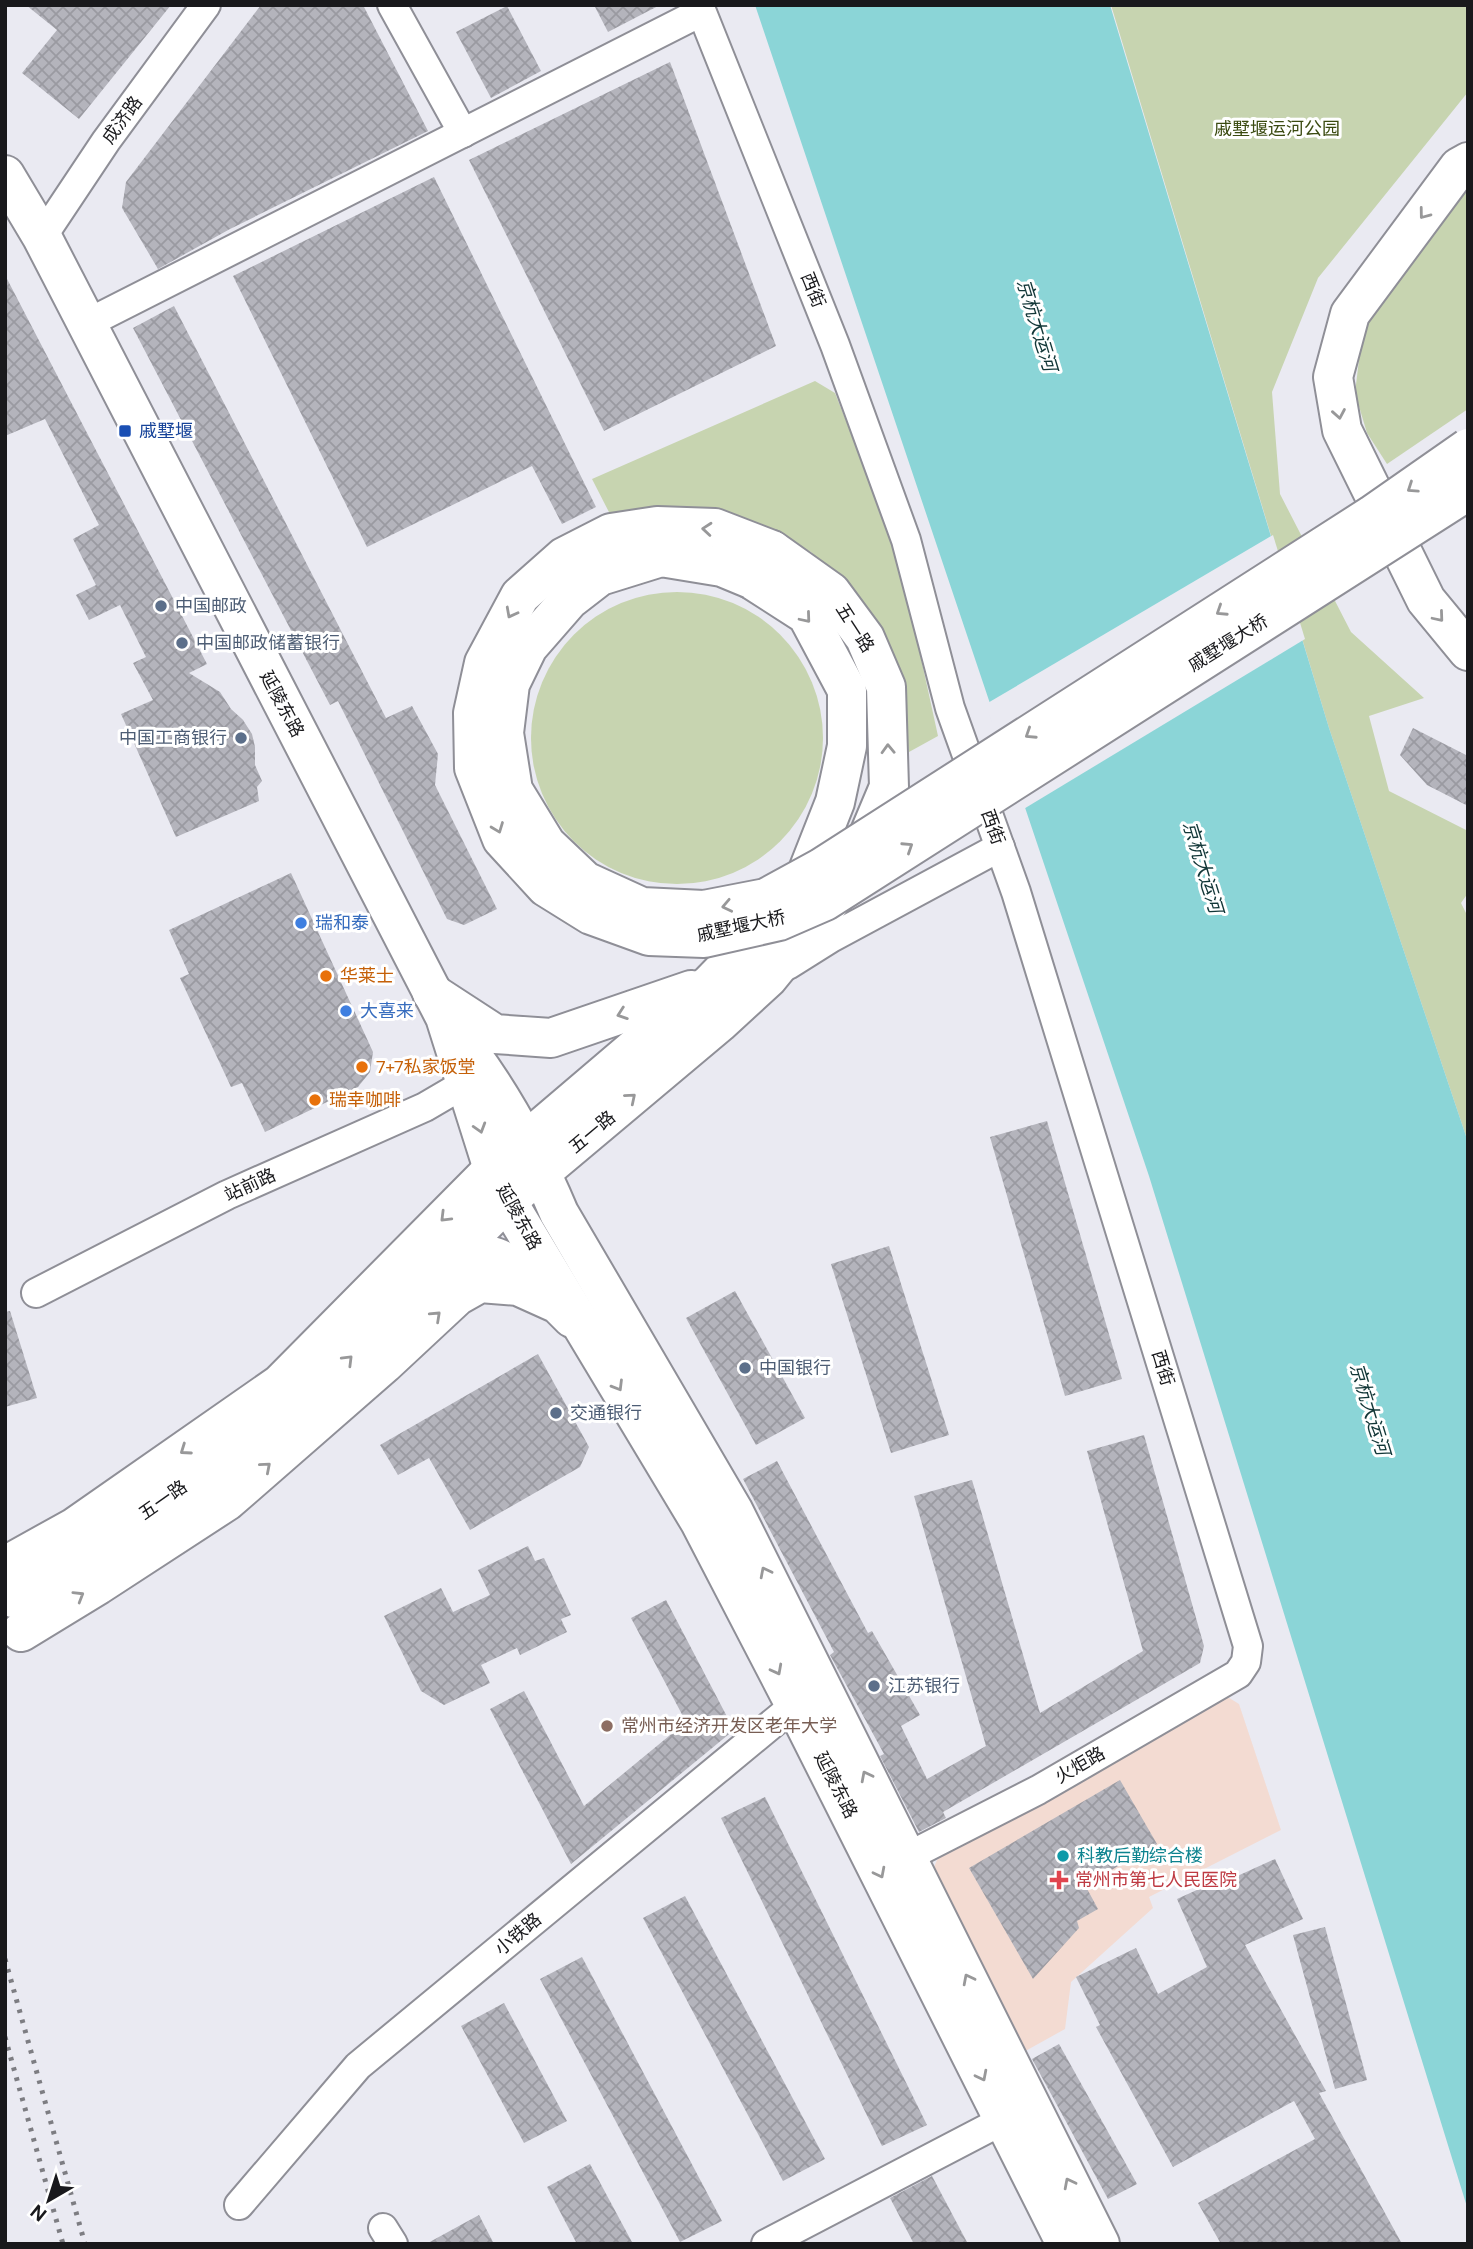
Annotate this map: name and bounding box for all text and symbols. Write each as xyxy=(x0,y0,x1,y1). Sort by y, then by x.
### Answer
street label: 成济路 xyxy=(96,91,148,149)
park label: 戚墅堰运河公园 xyxy=(1214,117,1340,141)
one-way arrow xyxy=(1420,206,1433,219)
street label: 西街 xyxy=(795,269,831,311)
water label: 京杭大运河 xyxy=(1011,276,1064,378)
one-way arrow xyxy=(1331,408,1346,420)
place label: 戚墅堰 xyxy=(139,419,193,443)
marker: 戚墅堰 xyxy=(117,423,133,439)
one-way arrow xyxy=(1407,480,1420,492)
one-way arrow xyxy=(701,522,712,537)
place label: 中国邮政 xyxy=(175,594,247,618)
marker: 中国邮政 xyxy=(153,598,169,614)
street label: 五一路 xyxy=(830,599,880,657)
one-way arrow xyxy=(1216,603,1229,616)
one-way arrow xyxy=(505,605,519,618)
street label: 戚墅堰大桥 xyxy=(1183,609,1273,677)
one-way arrow xyxy=(1431,609,1444,621)
one-way arrow xyxy=(797,610,810,623)
place label: 中国邮政储蓄银行 xyxy=(196,631,340,655)
marker: 中国邮政储蓄银行 xyxy=(174,635,190,651)
street label: 延陵东路 xyxy=(255,667,309,741)
place label: 中国工商银行 xyxy=(119,726,227,750)
one-way arrow xyxy=(1024,726,1037,739)
marker: 中国工商银行 xyxy=(233,730,249,746)
one-way arrow xyxy=(880,743,896,754)
street label: 西街 xyxy=(976,806,1010,848)
water label: 京杭大运河 xyxy=(1177,818,1230,920)
one-way arrow xyxy=(489,821,503,833)
one-way arrow xyxy=(900,842,913,855)
one-way arrow xyxy=(721,897,733,912)
street label: 戚墅堰大桥 xyxy=(694,905,788,947)
place label: 瑞和泰 xyxy=(315,911,369,935)
marker: 瑞和泰 xyxy=(293,915,309,931)
place label: 华莱士 xyxy=(340,964,394,988)
marker: 华莱士 xyxy=(318,968,334,984)
place label: 大喜来 xyxy=(360,999,414,1023)
marker: 大喜来 xyxy=(338,1003,354,1019)
one-way arrow xyxy=(616,1006,629,1020)
place label: 7+7私家饭堂 xyxy=(376,1055,476,1079)
marker: 7+7私家饭堂 xyxy=(354,1059,370,1075)
place label: 瑞幸咖啡 xyxy=(329,1088,401,1112)
marker: 瑞幸咖啡 xyxy=(307,1092,323,1108)
one-way arrow xyxy=(623,1094,636,1106)
street label: 五一路 xyxy=(564,1105,620,1159)
one-way arrow xyxy=(472,1122,487,1134)
street label: 站前路 xyxy=(220,1163,280,1207)
street label: 延陵东路 xyxy=(491,1180,547,1254)
one-way arrow xyxy=(440,1209,453,1222)
one-way arrow xyxy=(428,1311,441,1324)
street label: 西街 xyxy=(1146,1347,1180,1389)
one-way arrow xyxy=(339,1356,352,1369)
place label: 中国银行 xyxy=(759,1356,831,1380)
marker: 中国银行 xyxy=(737,1360,753,1376)
water label: 京杭大运河 xyxy=(1344,1360,1397,1462)
one-way arrow xyxy=(610,1378,623,1391)
place label: 交通银行 xyxy=(570,1401,642,1425)
marker: 交通银行 xyxy=(548,1405,564,1421)
one-way arrow xyxy=(180,1442,193,1454)
one-way arrow xyxy=(258,1463,271,1475)
street label: 五一路 xyxy=(134,1475,192,1525)
one-way arrow xyxy=(759,1567,773,1579)
one-way arrow xyxy=(72,1592,85,1605)
one-way arrow xyxy=(769,1663,782,1675)
place label: 江苏银行 xyxy=(888,1674,960,1698)
marker: 江苏银行 xyxy=(866,1678,882,1694)
place label: 常州市经济开发区老年大学 xyxy=(621,1714,837,1738)
marker: 常州市经济开发区老年大学 xyxy=(599,1718,615,1734)
street label: 火炬路 xyxy=(1051,1741,1109,1789)
street label: 延陵东路 xyxy=(809,1747,863,1823)
one-way arrow xyxy=(861,1771,875,1783)
place label: 科教后勤综合楼 xyxy=(1077,1844,1203,1868)
marker: 科教后勤综合楼 xyxy=(1055,1848,1071,1864)
one-way arrow xyxy=(871,1866,885,1878)
place label: 常州市第七人民医院 xyxy=(1075,1868,1237,1892)
marker: 常州市第七人民医院 xyxy=(1049,1870,1069,1890)
street label: 小铁路 xyxy=(490,1907,546,1961)
one-way arrow xyxy=(962,1974,976,1986)
one-way arrow xyxy=(974,2069,988,2081)
north arrow xyxy=(14,2165,84,2235)
one-way arrow xyxy=(1064,2178,1078,2190)
text: N xyxy=(25,2199,52,2227)

